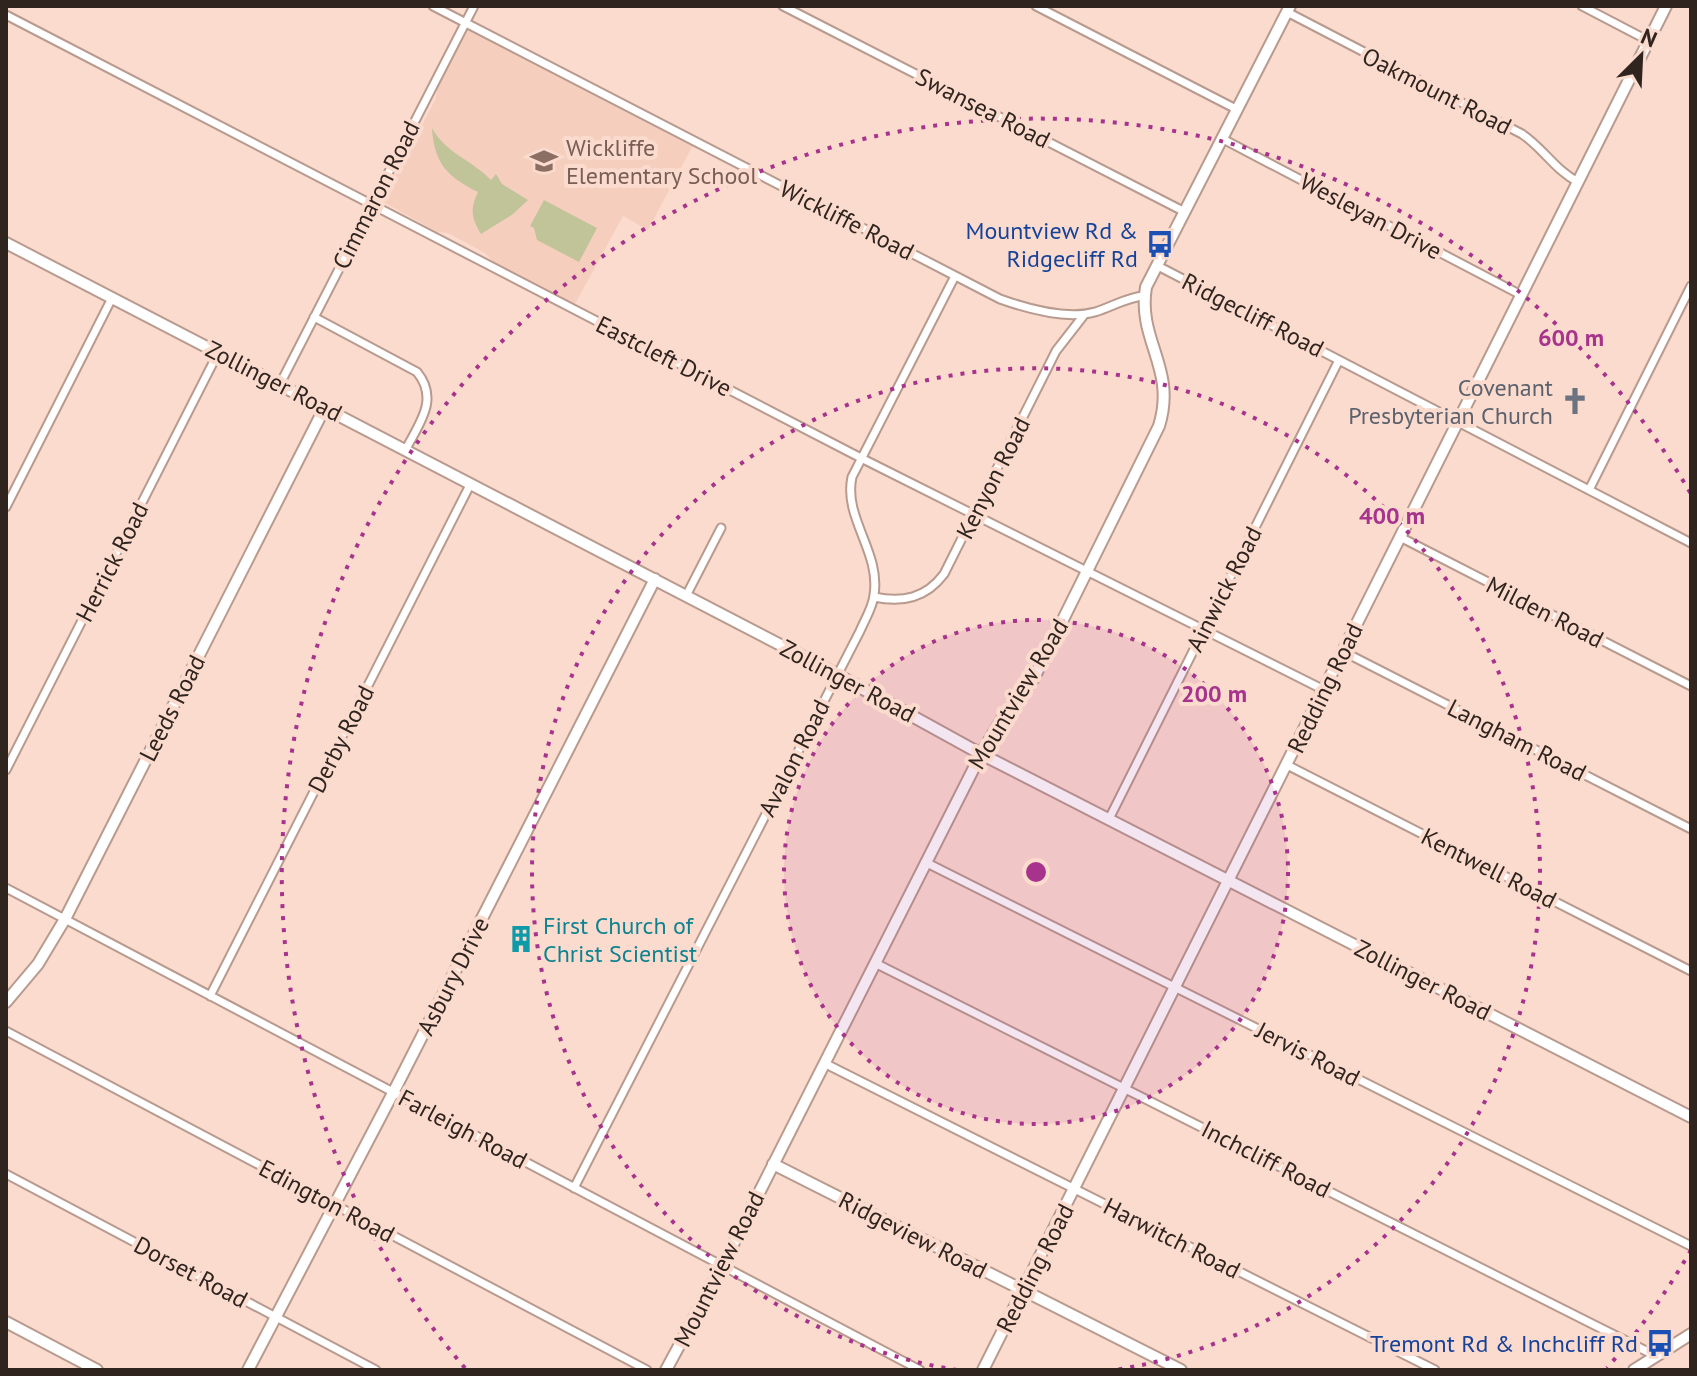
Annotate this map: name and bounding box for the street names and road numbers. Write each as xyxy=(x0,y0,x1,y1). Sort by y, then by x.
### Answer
street label: Oakmount Road xyxy=(1357,40,1517,142)
street label: Swansea Road xyxy=(911,61,1055,155)
street label: Cimmaron Road xyxy=(325,116,427,274)
street label: Wesleyan Drive xyxy=(1295,166,1447,266)
street label: Wickliffe Road xyxy=(775,173,919,267)
street label: Ridgecliff Road xyxy=(1177,266,1329,364)
street label: Eastcleft Drive xyxy=(591,309,737,403)
street label: Zollinger Road xyxy=(201,333,347,429)
street label: Kenyon Road xyxy=(949,412,1037,544)
street label: Herrick Road xyxy=(69,497,155,627)
street label: Ainwick Road xyxy=(1179,521,1269,657)
street label: Milden Road xyxy=(1481,569,1609,655)
street label: Mountview Road xyxy=(961,613,1075,775)
street label: Redding Road xyxy=(1280,618,1370,758)
street label: Zollinger Road xyxy=(775,632,921,730)
street label: Leeds Road xyxy=(132,650,212,766)
street label: Derby Road xyxy=(301,680,381,798)
street label: Langham Road xyxy=(1442,692,1592,788)
street label: Avalon Road xyxy=(751,694,837,822)
street label: Kentwell Road xyxy=(1416,821,1562,915)
street label: Asbury Drive xyxy=(410,912,496,1040)
street label: Zollinger Road xyxy=(1350,932,1496,1028)
street label: Jervis Road xyxy=(1250,1014,1365,1093)
street label: Farleigh Road xyxy=(393,1082,533,1176)
street label: Inchcliff Road xyxy=(1196,1113,1336,1205)
street label: Edington Road xyxy=(254,1152,400,1250)
street label: Ridgeview Road xyxy=(834,1184,992,1286)
street label: Mountview Road xyxy=(667,1186,771,1352)
street label: Harwitch Road xyxy=(1098,1190,1246,1286)
street label: Redding Road xyxy=(989,1198,1081,1338)
street label: Dorset Road xyxy=(129,1229,253,1315)

